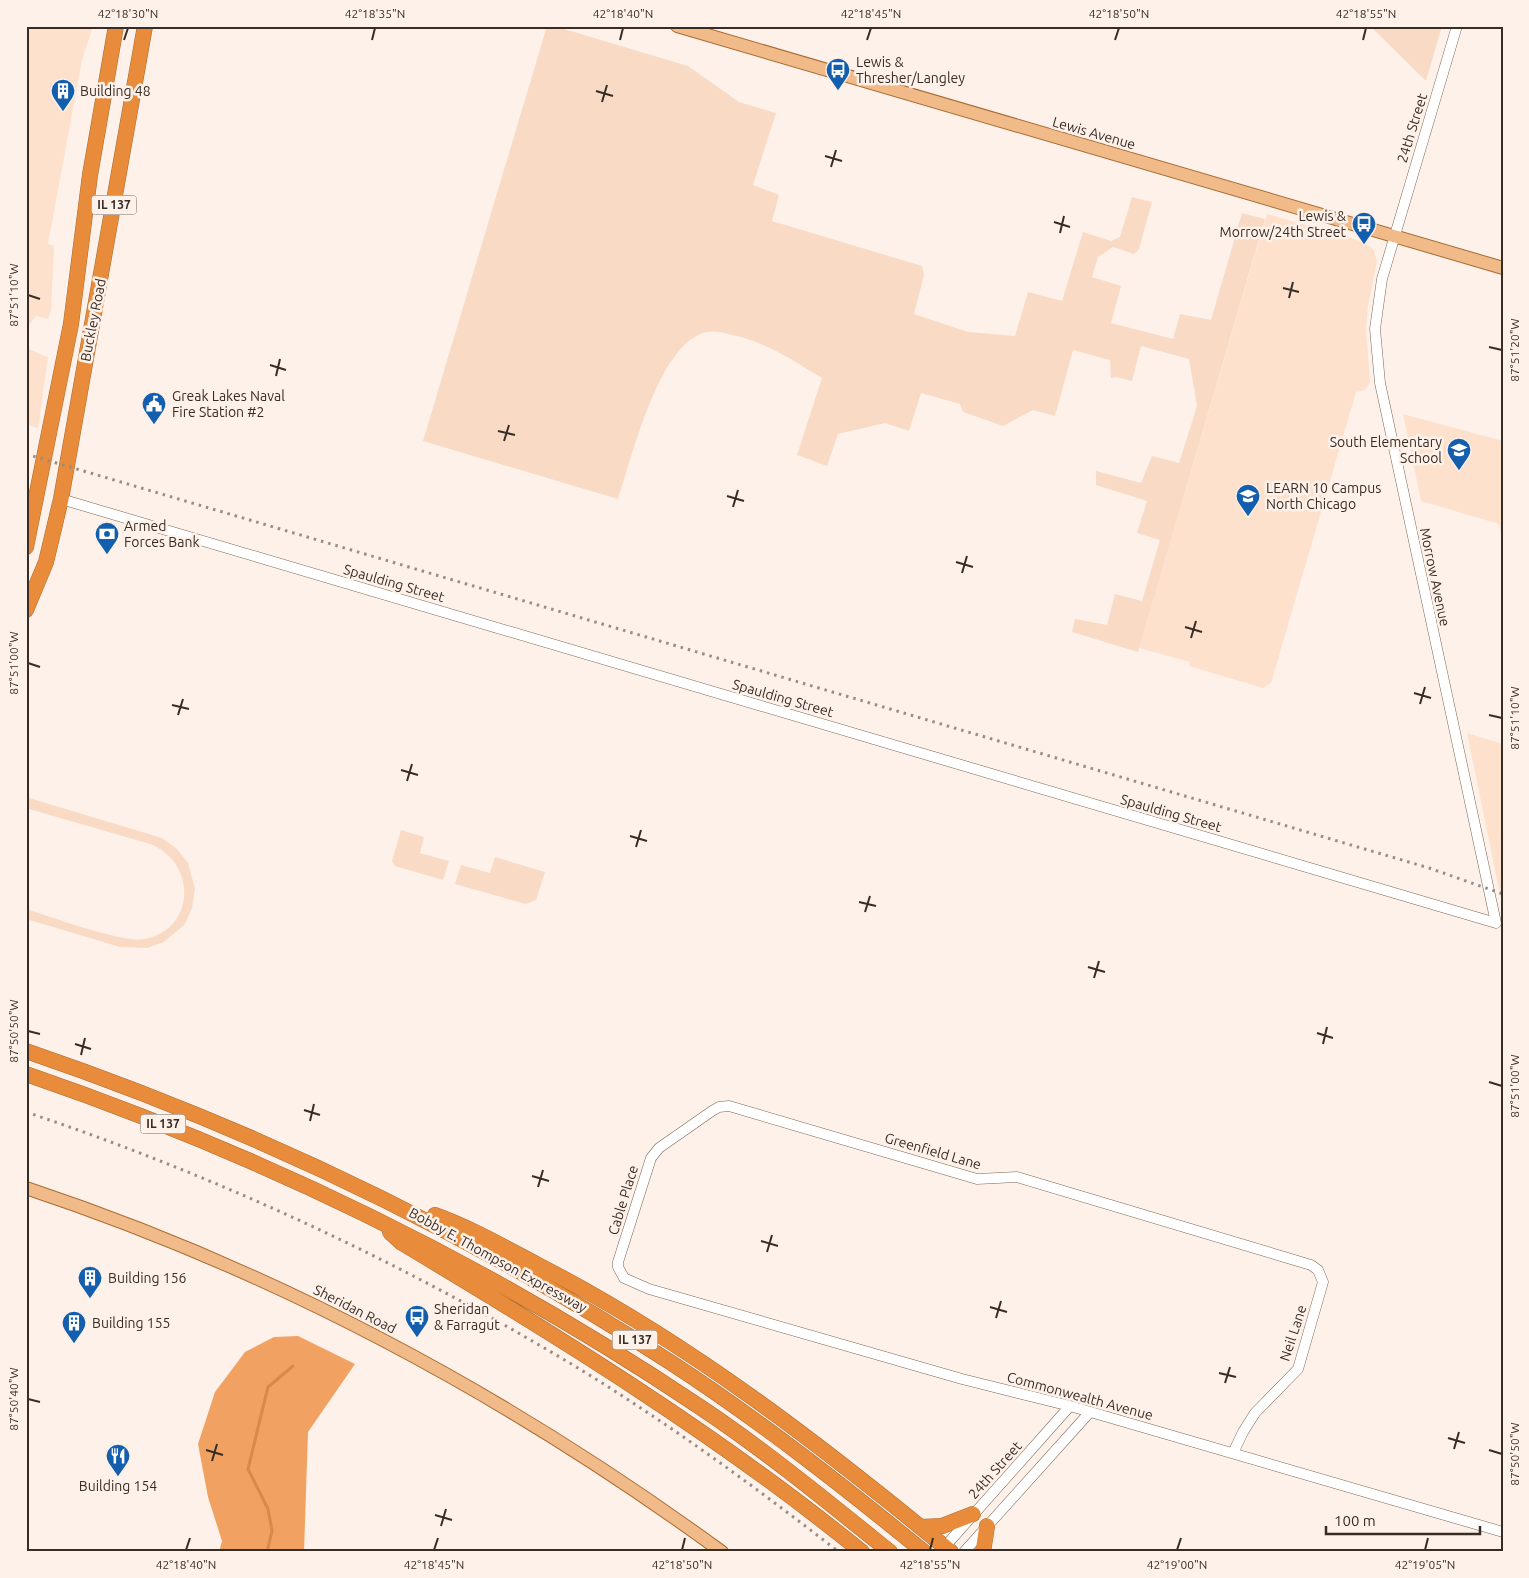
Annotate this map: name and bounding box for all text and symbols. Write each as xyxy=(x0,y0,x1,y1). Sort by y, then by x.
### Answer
text: 42°18'30"N xyxy=(98,7,158,20)
text: 42°18'35"N xyxy=(345,7,405,20)
text: 42°18'40"N xyxy=(593,7,653,20)
text: 42°18'45"N xyxy=(841,7,901,20)
text: 42°18'50"N xyxy=(1089,7,1149,20)
text: 42°18'55"N xyxy=(1336,7,1396,20)
place label: Lewis & Thresher/Langley xyxy=(856,54,965,86)
bus stop icon: Lewis & Thresher/Langley xyxy=(825,57,851,91)
building icon: Building 48 xyxy=(50,78,76,112)
place label: Building 48 xyxy=(80,83,151,99)
street label: 24th Street xyxy=(1394,91,1430,165)
street label: Lewis Avenue xyxy=(1051,114,1137,152)
road number: IL 137 xyxy=(92,196,136,214)
place label: Lewis & Morrow/24th Street xyxy=(1220,208,1347,240)
bus stop icon: Lewis & Morrow/24th Street xyxy=(1351,211,1377,245)
text: 87°51'10"W xyxy=(7,263,20,327)
street label: Buckley Road xyxy=(77,277,109,363)
text: 87°51'20"W xyxy=(1508,318,1521,382)
place label: Greak Lakes Naval Fire Station #2 xyxy=(172,388,285,420)
public building icon: Greak Lakes Naval Fire Station #2 xyxy=(141,391,167,425)
place label: South Elementary School xyxy=(1330,434,1442,466)
school or university icon: South Elementary School xyxy=(1446,437,1472,471)
place label: LEARN 10 Campus North Chicago xyxy=(1266,480,1381,512)
school or university icon: LEARN 10 Campus North Chicago xyxy=(1235,483,1261,517)
place label: Armed Forces Bank xyxy=(124,518,199,550)
bank icon: Armed Forces Bank xyxy=(94,521,120,555)
street label: Morrow Avenue xyxy=(1417,526,1453,628)
street label: Spaulding Street xyxy=(342,561,447,605)
text: 87°51'00"W xyxy=(7,631,20,695)
street label: Spaulding Street xyxy=(731,676,836,720)
text: 87°51'10"W xyxy=(1508,686,1521,750)
street label: Spaulding Street xyxy=(1119,791,1224,835)
text: 87°50'50"W xyxy=(7,999,20,1063)
text: 87°51'00"W xyxy=(1508,1054,1521,1118)
road number: IL 137 xyxy=(140,1114,186,1134)
street label: Greenfield Lane xyxy=(883,1130,983,1172)
street label: Cable Place xyxy=(605,1163,641,1237)
street label: Bobby E. Thompson Expressway xyxy=(406,1204,590,1316)
building icon: Building 156 xyxy=(77,1265,103,1299)
place label: Building 156 xyxy=(108,1270,187,1286)
street label: Sheridan Road xyxy=(311,1281,399,1337)
place label: Sheridan & Farragut xyxy=(434,1301,500,1333)
street label: Neil Lane xyxy=(1276,1303,1310,1363)
bus stop icon: Sheridan & Farragut xyxy=(404,1304,430,1338)
building icon: Building 155 xyxy=(61,1310,87,1344)
place label: Building 155 xyxy=(92,1315,170,1331)
road number: IL 137 xyxy=(612,1330,658,1350)
text: 87°50'40"W xyxy=(7,1367,20,1431)
street label: Commonwealth Avenue xyxy=(1005,1369,1155,1423)
text: 87°50'50"W xyxy=(1508,1422,1521,1486)
street label: 24th Street xyxy=(965,1438,1025,1502)
restaurant icon: Building 154 xyxy=(105,1443,131,1477)
place label: Building 154 xyxy=(79,1478,157,1494)
scale bar xyxy=(1326,1503,1480,1535)
text: 100 m xyxy=(1334,1512,1376,1529)
text: 42°18'40"N xyxy=(156,1558,216,1571)
text: 42°18'45"N xyxy=(404,1558,464,1571)
text: 42°18'50"N xyxy=(652,1558,712,1571)
text: 42°18'55"N xyxy=(900,1558,960,1571)
text: 42°19'00"N xyxy=(1147,1558,1207,1571)
text: 42°19'05"N xyxy=(1395,1558,1455,1571)

